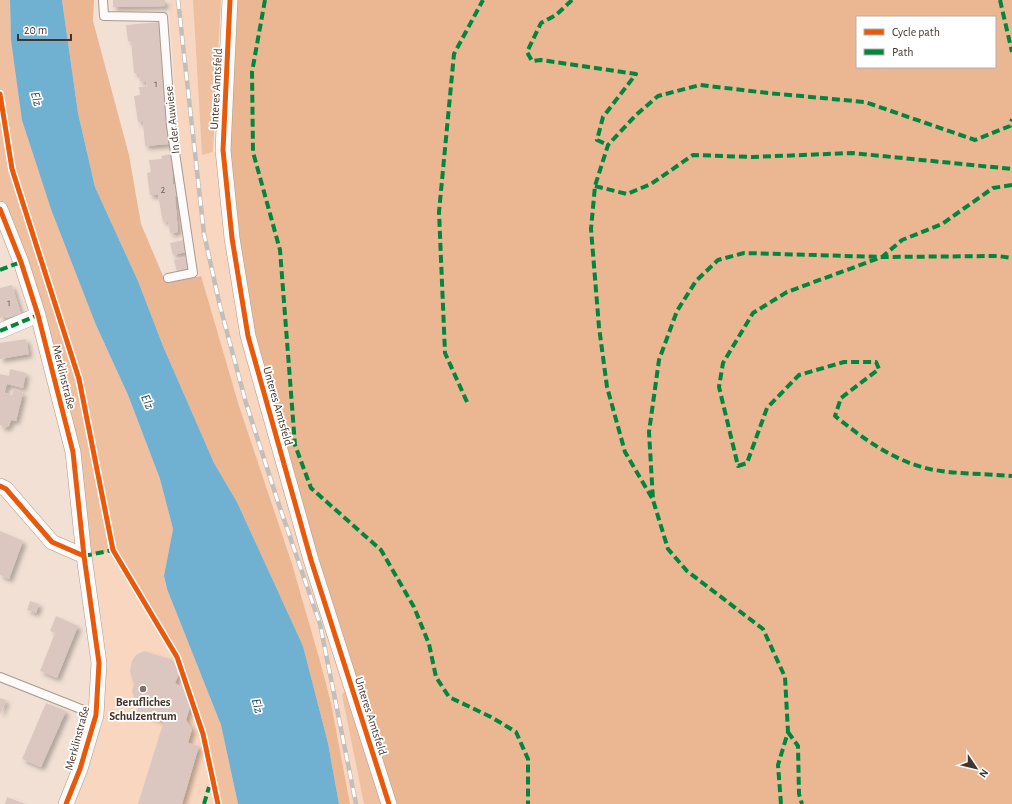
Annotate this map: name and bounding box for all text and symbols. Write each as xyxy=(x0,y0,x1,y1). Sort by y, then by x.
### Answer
scale bar xyxy=(18,16,71,42)
legend xyxy=(856,16,996,68)
text: 20 m xyxy=(24,24,47,36)
text: Cycle path xyxy=(892,26,940,39)
text: Path xyxy=(892,46,914,58)
street label: Unteres Amtsfeld xyxy=(208,48,224,130)
house number: 1 xyxy=(154,79,158,89)
street label: In der Auwiese xyxy=(162,86,182,154)
water label: Elz xyxy=(28,90,44,108)
house number: 2 xyxy=(161,185,166,195)
house number: 1 xyxy=(7,298,11,308)
street label: Merklinstraße xyxy=(50,344,78,410)
street label: Unteres Amtsfeld xyxy=(261,365,295,447)
water label: Elz xyxy=(138,393,156,411)
street label: Unteres Amtsfeld xyxy=(353,675,389,757)
marker: Berufliches Schulzentrum xyxy=(138,684,148,694)
place label: Berufliches Schulzentrum xyxy=(109,696,177,722)
water label: Elz xyxy=(249,697,265,715)
street label: Merklinstraße xyxy=(63,705,91,771)
north arrow xyxy=(956,748,996,788)
text: N xyxy=(977,767,990,780)

